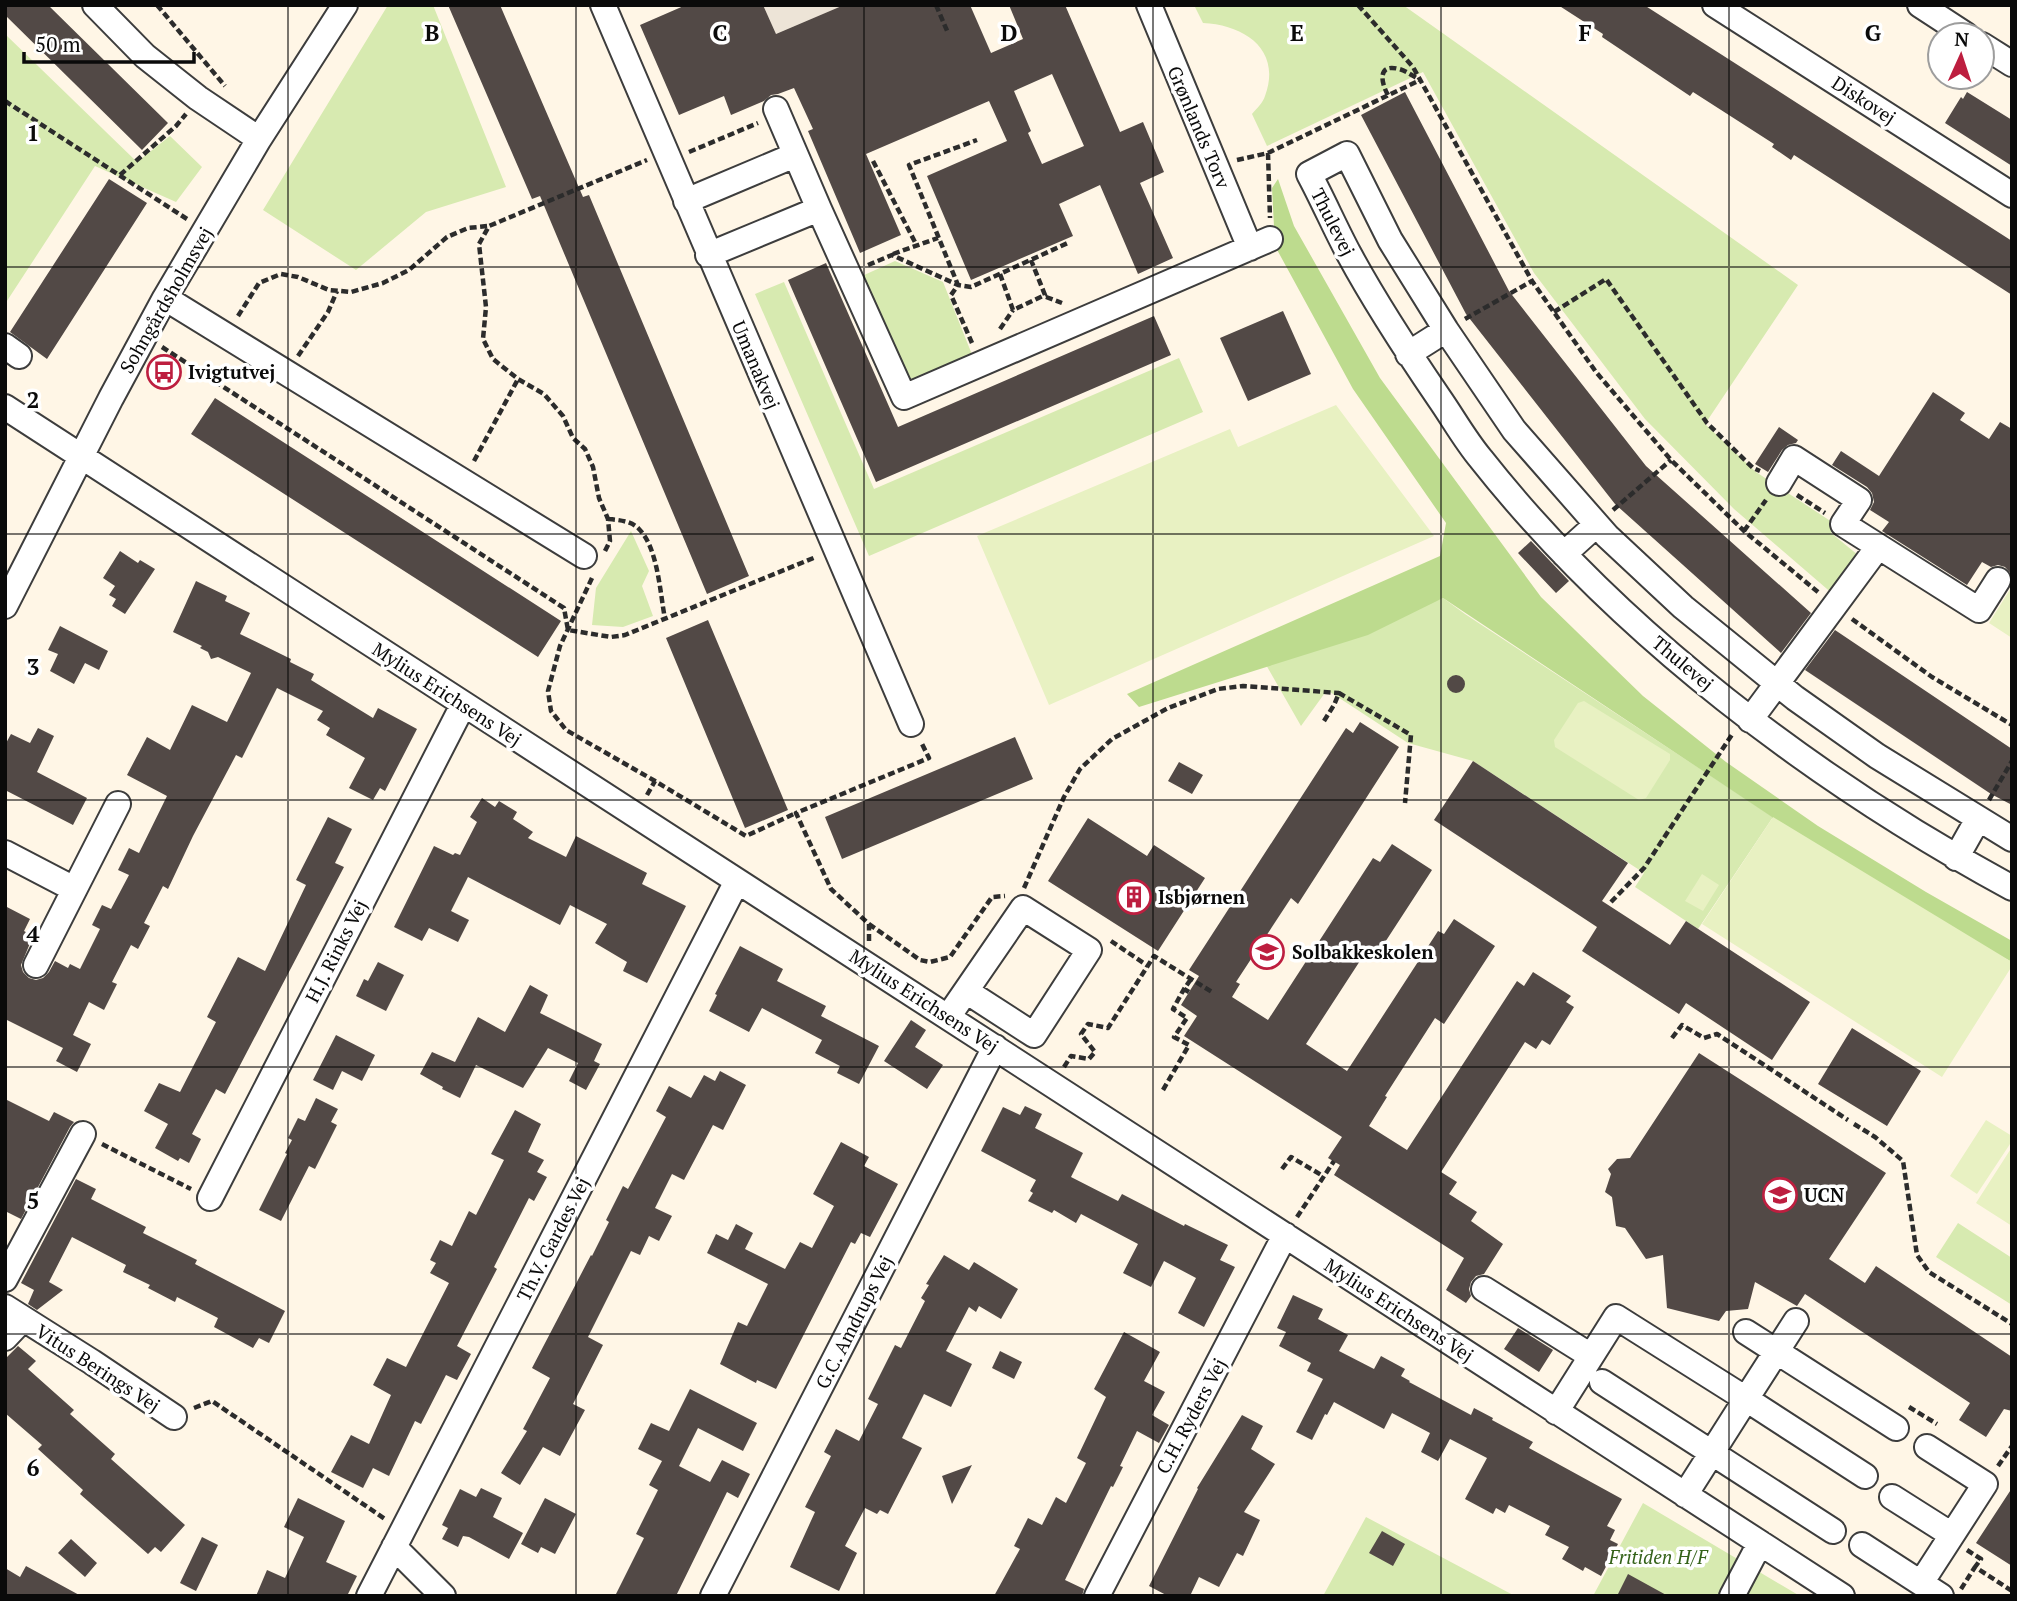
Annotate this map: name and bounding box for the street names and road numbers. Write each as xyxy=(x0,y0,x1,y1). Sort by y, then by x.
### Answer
street label: Grønlands Torv xyxy=(1162,62,1237,192)
street label: Diskovej xyxy=(1827,70,1901,130)
street label: Thulevej xyxy=(1306,184,1361,260)
street label: Sohngårdsholmsvej xyxy=(113,222,218,378)
street label: Umanakvej xyxy=(727,317,786,413)
street label: Thulevej xyxy=(1647,630,1719,696)
street label: Mylius Erichsens Vej xyxy=(368,636,527,751)
street label: H.J. Rinks Vej xyxy=(299,895,372,1006)
street label: Mylius Erichsens Vej xyxy=(845,943,1004,1058)
street label: Th.V. Gardes Vej xyxy=(511,1173,595,1305)
street label: G.C. Amdrups Vej xyxy=(809,1251,898,1393)
street label: Mylius Erichsens Vej xyxy=(1320,1252,1479,1367)
street label: Vitus Berings Vej xyxy=(31,1318,165,1417)
street label: C.H. Ryders Vej xyxy=(1150,1354,1232,1478)

